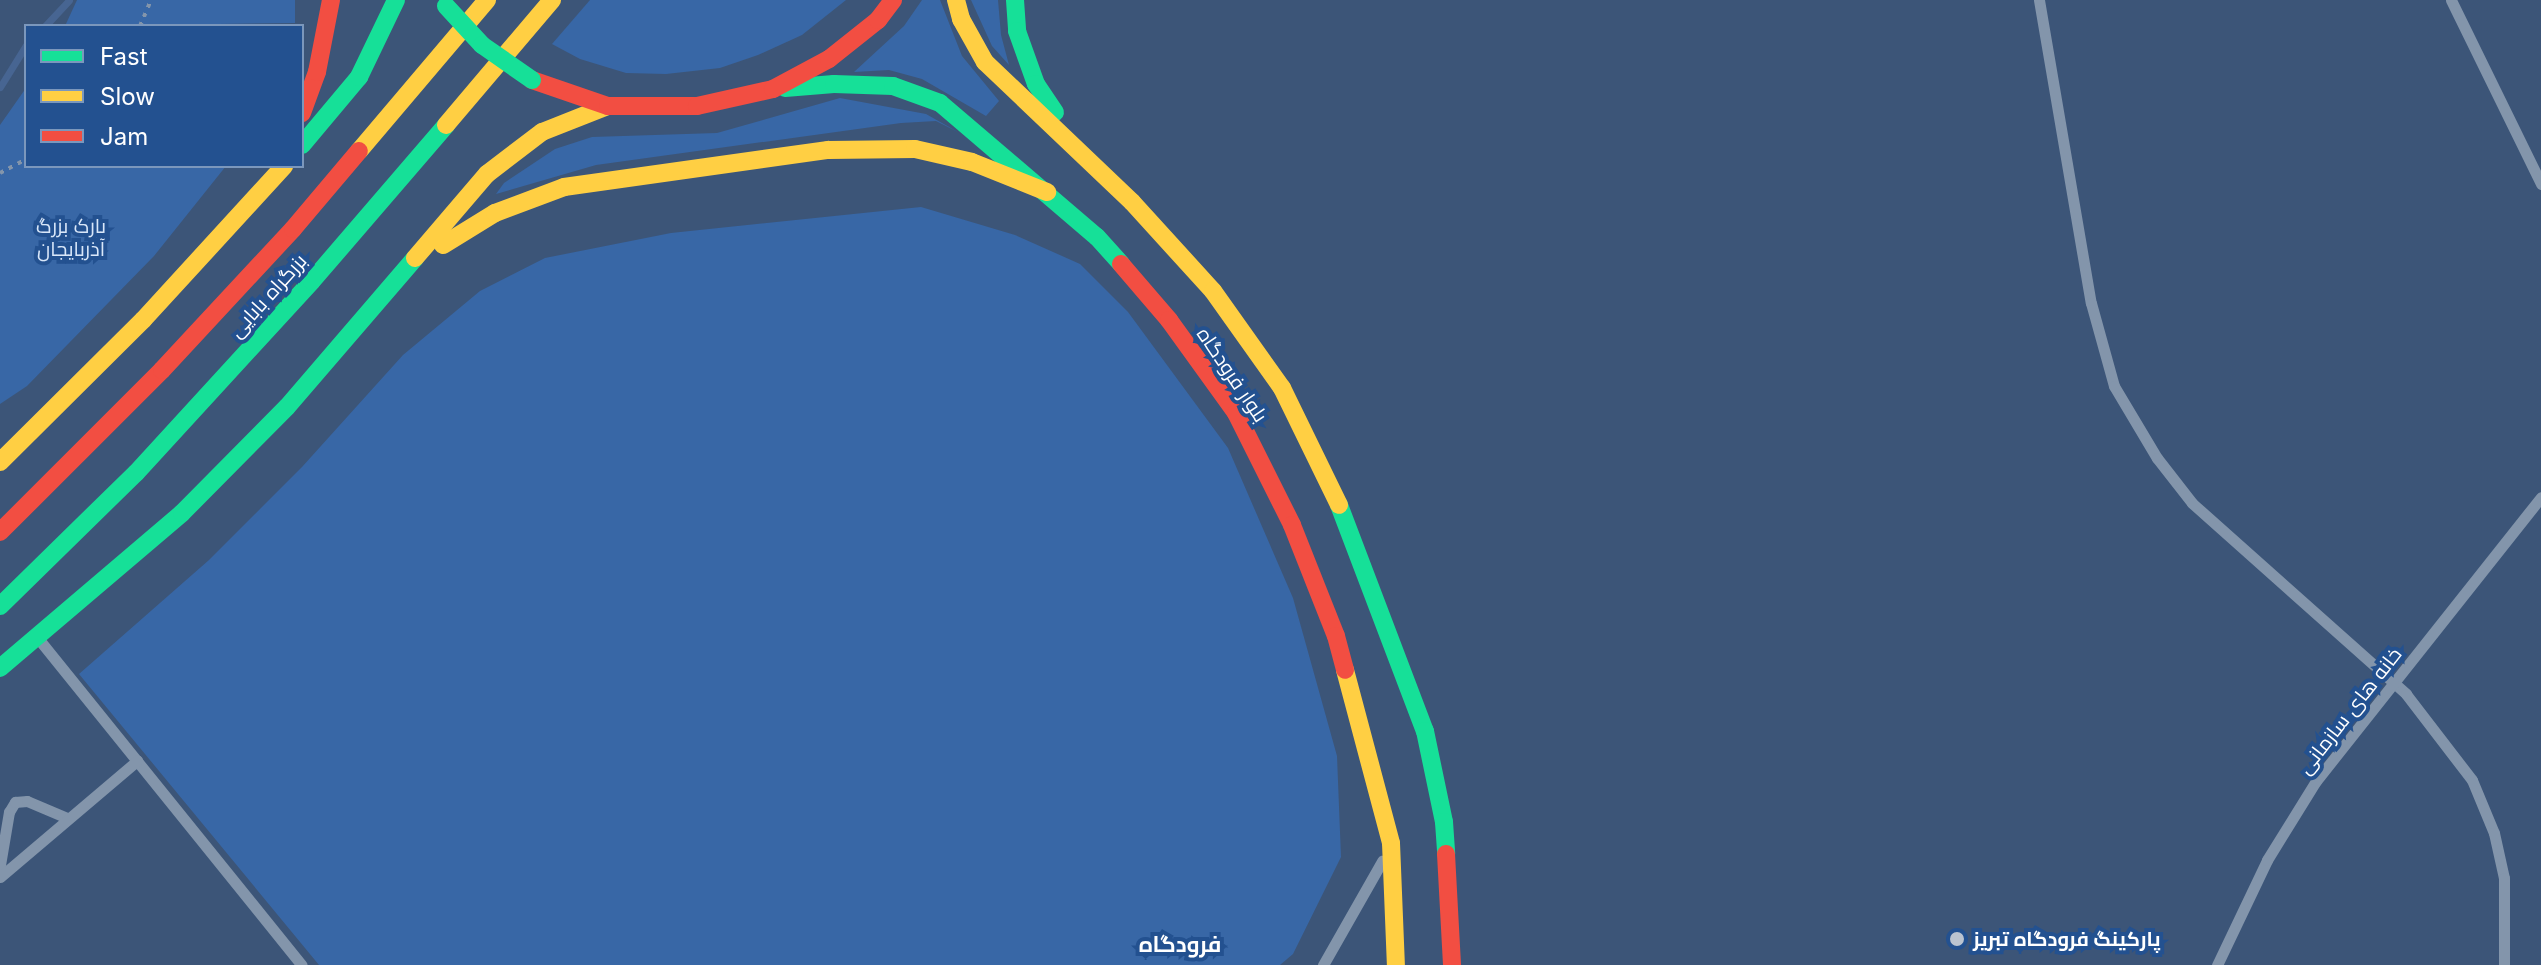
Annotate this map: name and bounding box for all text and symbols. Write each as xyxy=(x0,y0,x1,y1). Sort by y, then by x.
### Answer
legend xyxy=(24,24,304,168)
text: Fast xyxy=(100,42,148,71)
text: Slow xyxy=(100,82,155,111)
text: Jam xyxy=(100,122,148,151)
park label: پارک بزرگ آذربایجان xyxy=(36,215,106,262)
street label: بزرگراه بابایی xyxy=(224,249,312,343)
street label: بلوار فرودگاه xyxy=(1192,323,1272,427)
street label: خانه های سازمانی xyxy=(2293,643,2407,779)
place label: پارکینگ فرودگاه تبریز xyxy=(1973,927,2161,951)
marker: پارکینگ فرودگاه تبریز xyxy=(1948,930,1966,948)
district label: فرودگاه xyxy=(1139,932,1221,958)

